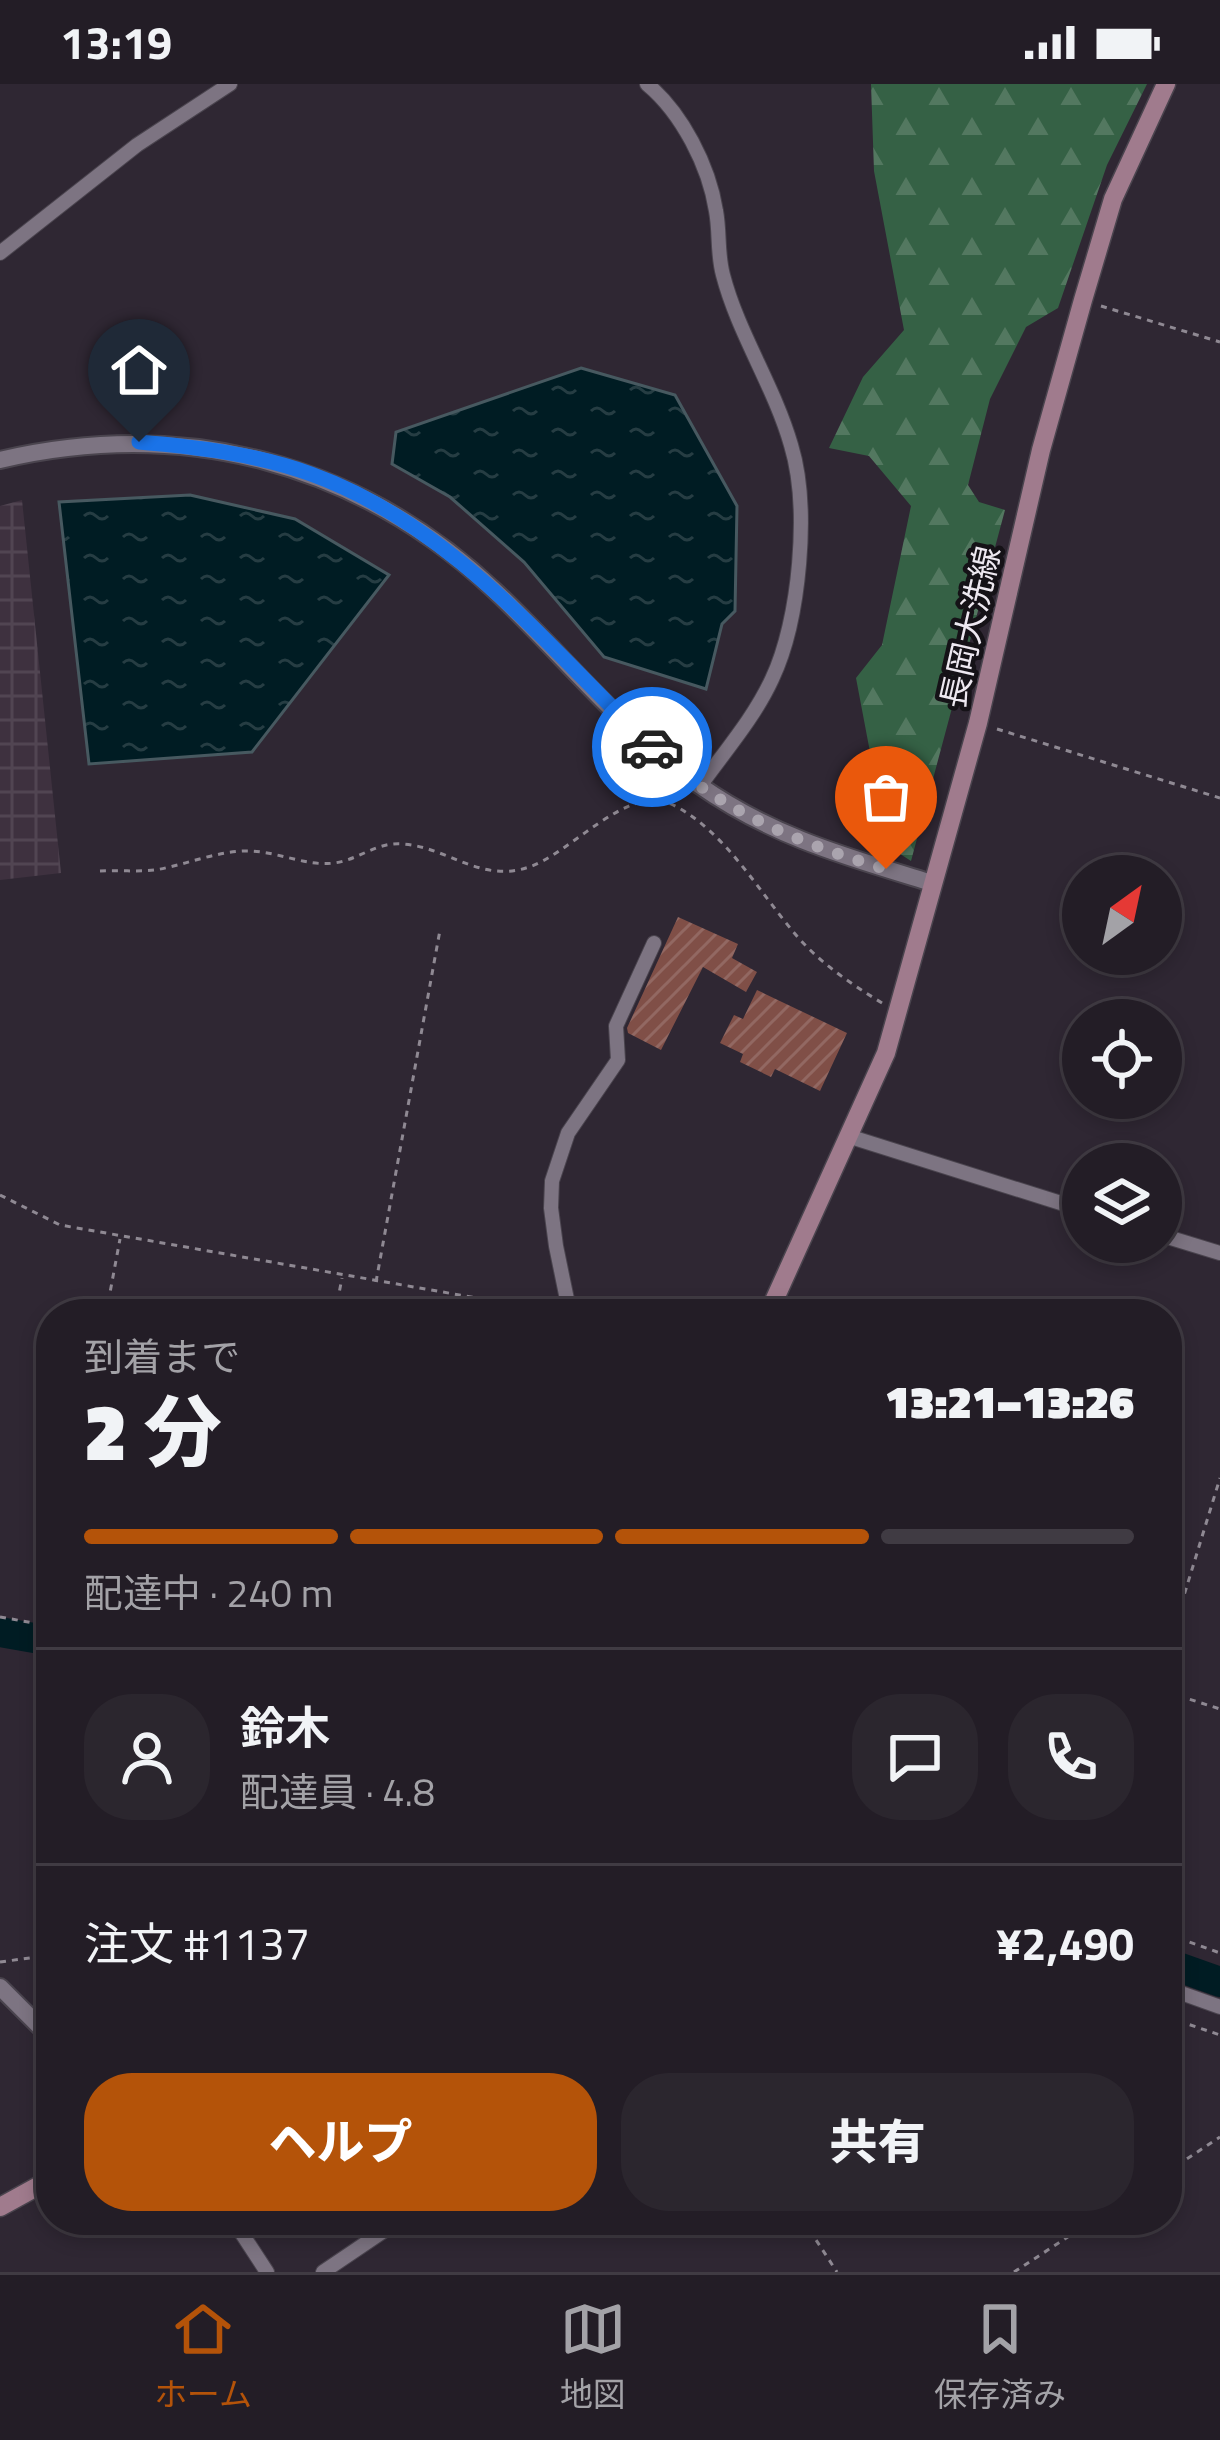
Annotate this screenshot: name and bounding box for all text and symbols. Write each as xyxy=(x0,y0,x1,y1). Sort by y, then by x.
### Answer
text: 13:19 xyxy=(60,8,172,76)
pin xyxy=(88,319,190,442)
icon: home xyxy=(106,337,172,403)
street label: 長岡大洗線 xyxy=(927,541,1013,713)
courier xyxy=(592,687,712,807)
icon: car xyxy=(619,714,685,780)
pin xyxy=(835,746,937,869)
icon: bag xyxy=(853,764,919,830)
north arrow xyxy=(1062,855,1182,975)
map controls xyxy=(1062,855,1182,1263)
button: locate xyxy=(1062,999,1182,1119)
button: layers xyxy=(1062,1143,1182,1263)
text: 到着まで xyxy=(84,1327,240,1386)
text: 13:21–13:26 xyxy=(885,1367,1134,1435)
text: 2 分 xyxy=(84,1372,222,1490)
text: 配達中 · 240 m xyxy=(84,1563,333,1622)
text: 鈴木 xyxy=(240,1693,330,1761)
button: person xyxy=(84,1694,210,1820)
button: chat xyxy=(852,1694,978,1820)
button: phone xyxy=(1008,1694,1134,1820)
text: 配達員 · 4.8 xyxy=(240,1762,435,1821)
text: 注文 #1137 xyxy=(84,1909,310,1977)
text: ¥2,490 xyxy=(996,1909,1134,1977)
button: ヘルプ xyxy=(84,2073,597,2211)
button: 共有 xyxy=(621,2073,1134,2211)
tab: ホーム xyxy=(154,2296,252,2419)
tab: 地図 xyxy=(560,2296,626,2419)
tab: 保存済み xyxy=(934,2296,1066,2419)

